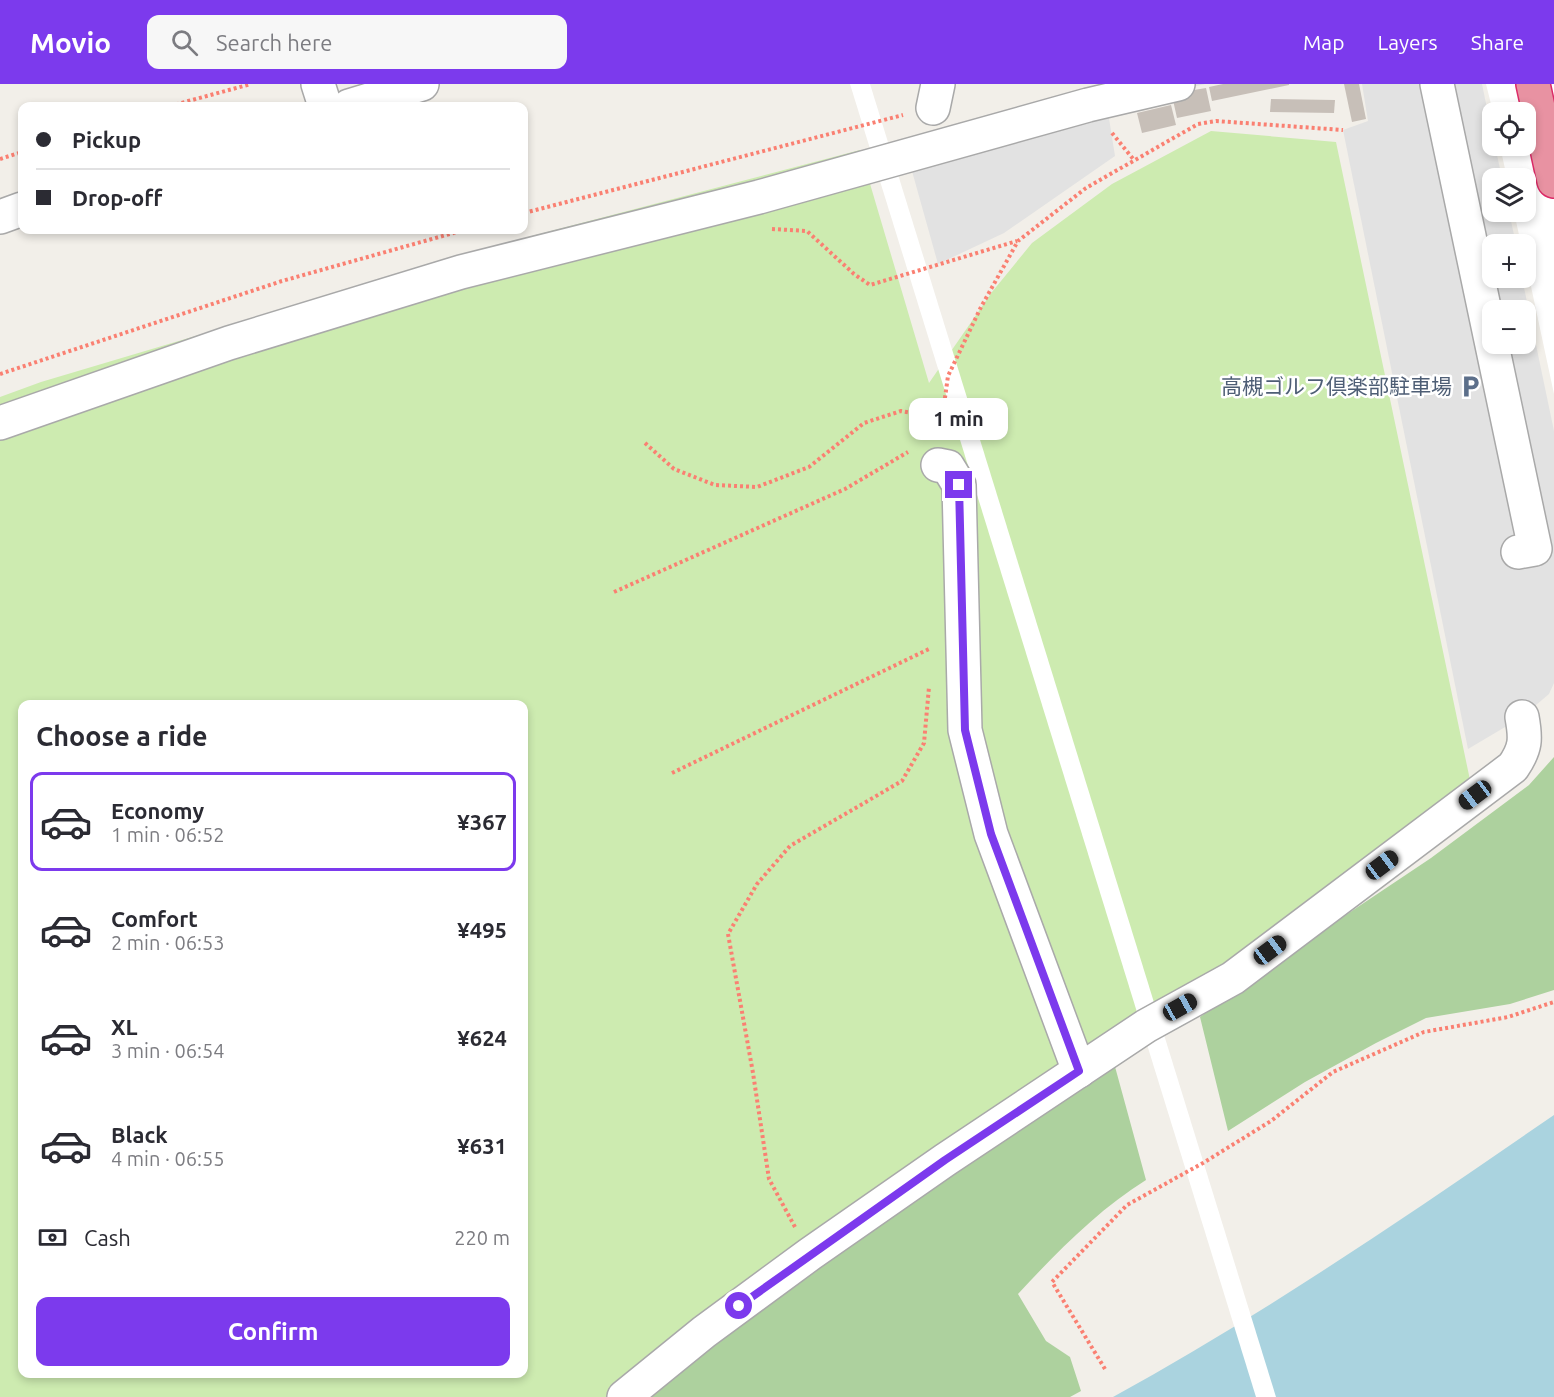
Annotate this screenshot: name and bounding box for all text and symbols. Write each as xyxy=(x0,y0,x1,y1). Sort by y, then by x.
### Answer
search box xyxy=(147,15,567,69)
icon: search xyxy=(168,26,201,59)
text: Movio xyxy=(30,27,111,58)
text: Search here xyxy=(216,30,332,55)
text: Map xyxy=(1303,30,1344,54)
text: Layers xyxy=(1377,30,1438,54)
text: Share xyxy=(1471,30,1524,54)
map controls xyxy=(1482,102,1536,354)
button: locate xyxy=(1482,102,1536,156)
text: Pickup xyxy=(72,127,141,152)
button: layers xyxy=(1482,168,1536,222)
text: Drop-off xyxy=(72,185,162,210)
button: + xyxy=(1482,234,1536,288)
button: − xyxy=(1482,300,1536,354)
place label: 高槻ゴルフ倶楽部駐車場 xyxy=(1221,374,1452,398)
parking icon: 高槻ゴルフ倶楽部駐車場 xyxy=(1457,374,1483,400)
callout: 1 min xyxy=(910,398,1008,440)
text: 1 min xyxy=(933,407,984,430)
route end xyxy=(945,471,972,498)
text: Choose a ride xyxy=(36,721,208,751)
car xyxy=(1455,777,1495,813)
icon: car xyxy=(39,795,93,849)
text: Economy xyxy=(111,798,204,823)
text: ¥367 xyxy=(457,809,507,834)
text: 1 min · 06:52 xyxy=(111,823,225,846)
car xyxy=(1362,847,1402,883)
icon: car xyxy=(39,903,93,957)
text: Comfort xyxy=(111,906,198,931)
text: ¥495 xyxy=(457,917,507,942)
text: 2 min · 06:53 xyxy=(111,931,225,954)
car xyxy=(1250,932,1290,968)
car xyxy=(1160,990,1200,1024)
icon: car xyxy=(39,1011,93,1065)
text: XL xyxy=(111,1014,138,1039)
text: ¥624 xyxy=(457,1025,507,1050)
text: 3 min · 06:54 xyxy=(111,1039,225,1062)
icon: car xyxy=(39,1119,93,1173)
text: Black xyxy=(111,1122,168,1147)
text: ¥631 xyxy=(457,1133,507,1158)
text: 4 min · 06:55 xyxy=(111,1147,225,1170)
icon: cash xyxy=(36,1221,69,1254)
text: Cash xyxy=(84,1225,131,1250)
text: 220 m xyxy=(454,1226,510,1249)
route start xyxy=(725,1292,752,1319)
button: Confirm xyxy=(36,1297,510,1366)

